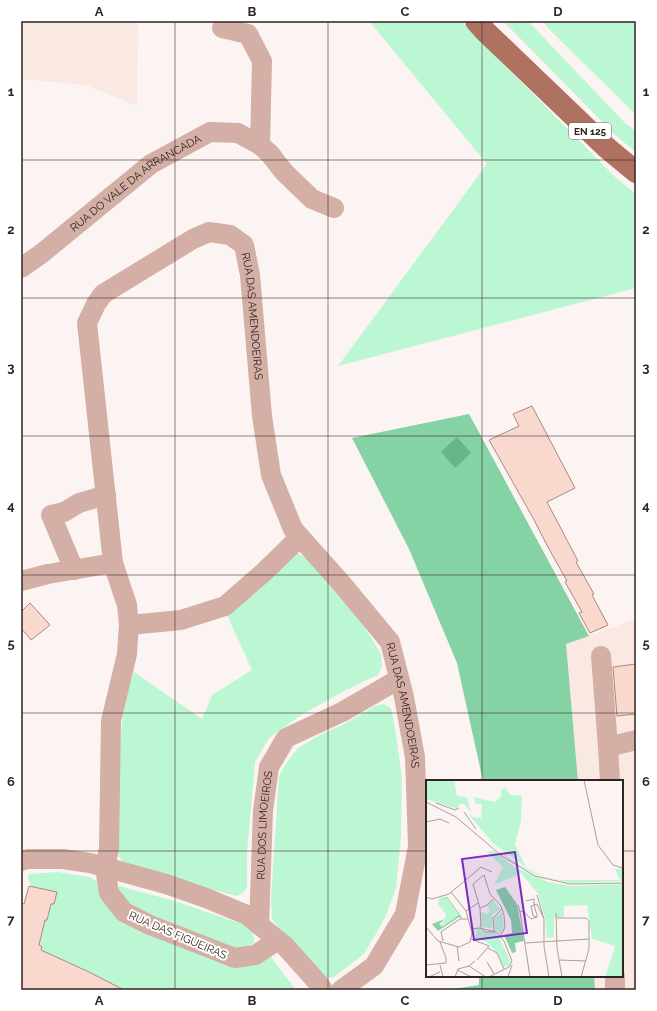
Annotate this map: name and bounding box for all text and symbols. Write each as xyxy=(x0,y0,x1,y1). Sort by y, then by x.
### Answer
text: A xyxy=(95,4,104,19)
text: B xyxy=(248,4,257,19)
text: C xyxy=(401,4,410,19)
text: D xyxy=(553,4,563,19)
text: 1 xyxy=(8,84,15,99)
text: 1 xyxy=(643,84,650,99)
road number: EN 125 xyxy=(569,123,611,139)
street label: RUA DO VALE DA ARRANCADA xyxy=(68,132,204,235)
text: 2 xyxy=(7,222,15,237)
text: 2 xyxy=(642,222,650,237)
street label: RUA DAS AMENDOEIRAS xyxy=(239,251,265,381)
text: 3 xyxy=(7,360,15,375)
text: 3 xyxy=(642,360,650,375)
text: 4 xyxy=(7,498,15,513)
text: 4 xyxy=(642,498,650,513)
text: 5 xyxy=(7,636,15,651)
text: 5 xyxy=(642,636,650,651)
street label: RUA DAS AMENDOEIRAS xyxy=(383,641,421,769)
street label: RUA DOS LIMOEIROS xyxy=(255,770,275,880)
text: 6 xyxy=(7,774,15,789)
text: 6 xyxy=(642,774,650,789)
inset map xyxy=(426,780,623,977)
street label: RUA DAS FIGUEIRAS xyxy=(127,909,229,962)
text: 7 xyxy=(7,912,15,927)
text: 7 xyxy=(642,912,650,927)
text: A xyxy=(95,993,104,1008)
text: B xyxy=(248,993,257,1008)
text: C xyxy=(401,993,410,1008)
text: D xyxy=(553,993,563,1008)

